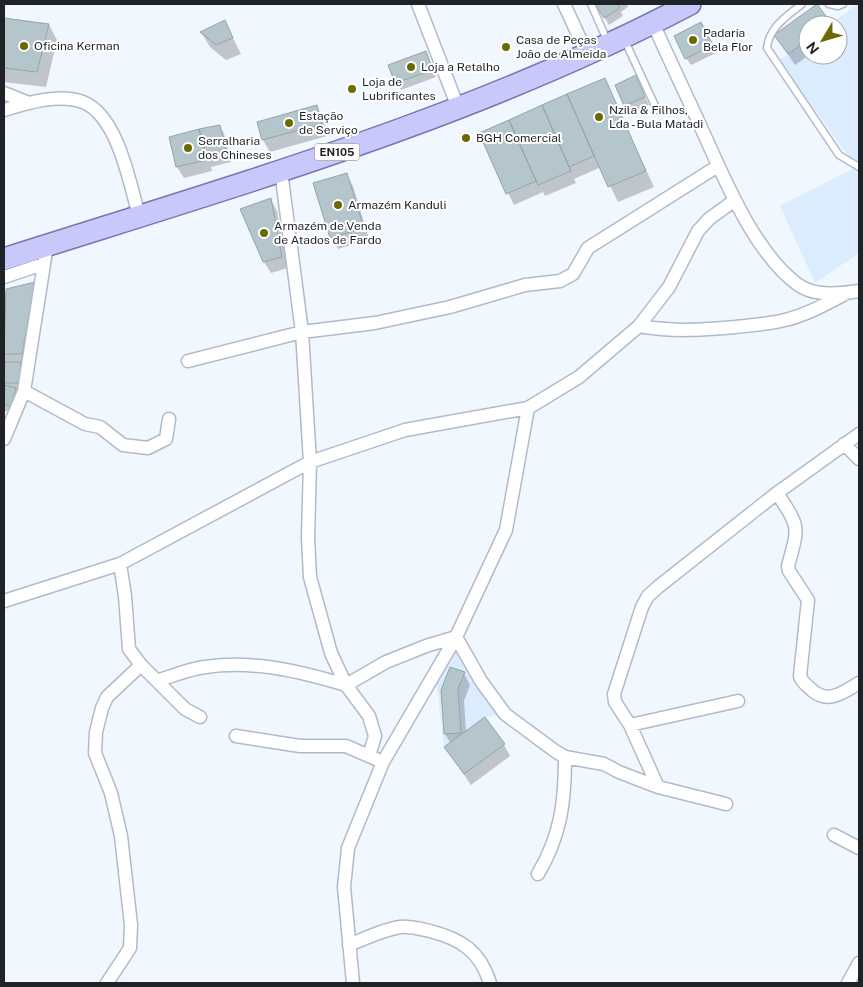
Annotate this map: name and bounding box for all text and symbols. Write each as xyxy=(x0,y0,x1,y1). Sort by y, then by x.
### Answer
north arrow xyxy=(798,15,848,65)
place label: Padaria Bela Flor xyxy=(703,26,753,54)
place label: Casa de Peças João de Almeida xyxy=(516,33,606,61)
marker: Padaria Bela Flor xyxy=(687,34,699,46)
place label: Oficina Kerman xyxy=(34,39,120,53)
text: N xyxy=(803,39,822,57)
marker: Oficina Kerman xyxy=(18,40,30,52)
marker: Casa de Peças João de Almeida xyxy=(500,41,512,53)
place label: Loja a Retalho xyxy=(421,60,500,74)
marker: Loja a Retalho xyxy=(405,61,417,73)
place label: Loja de Lubrificantes xyxy=(362,75,436,103)
marker: Loja de Lubrificantes xyxy=(346,83,358,95)
place label: Nzila & Filhos, Lda - Bula Matadi xyxy=(609,103,703,131)
place label: Estação de Serviço xyxy=(299,109,358,137)
marker: Nzila & Filhos, Lda - Bula Matadi xyxy=(593,111,605,123)
marker: Estação de Serviço xyxy=(283,117,295,129)
place label: BGH Comercial xyxy=(476,131,562,145)
marker: BGH Comercial xyxy=(460,132,472,144)
place label: Serralharia dos Chineses xyxy=(198,134,272,162)
marker: Serralharia dos Chineses xyxy=(182,142,194,154)
road number: EN105 xyxy=(314,144,360,160)
place label: Armazém Kanduli xyxy=(348,198,446,212)
marker: Armazém Kanduli xyxy=(332,199,344,211)
place label: Armazém de Venda de Atados de Fardo xyxy=(274,219,382,247)
marker: Armazém de Venda de Atados de Fardo xyxy=(258,227,270,239)

